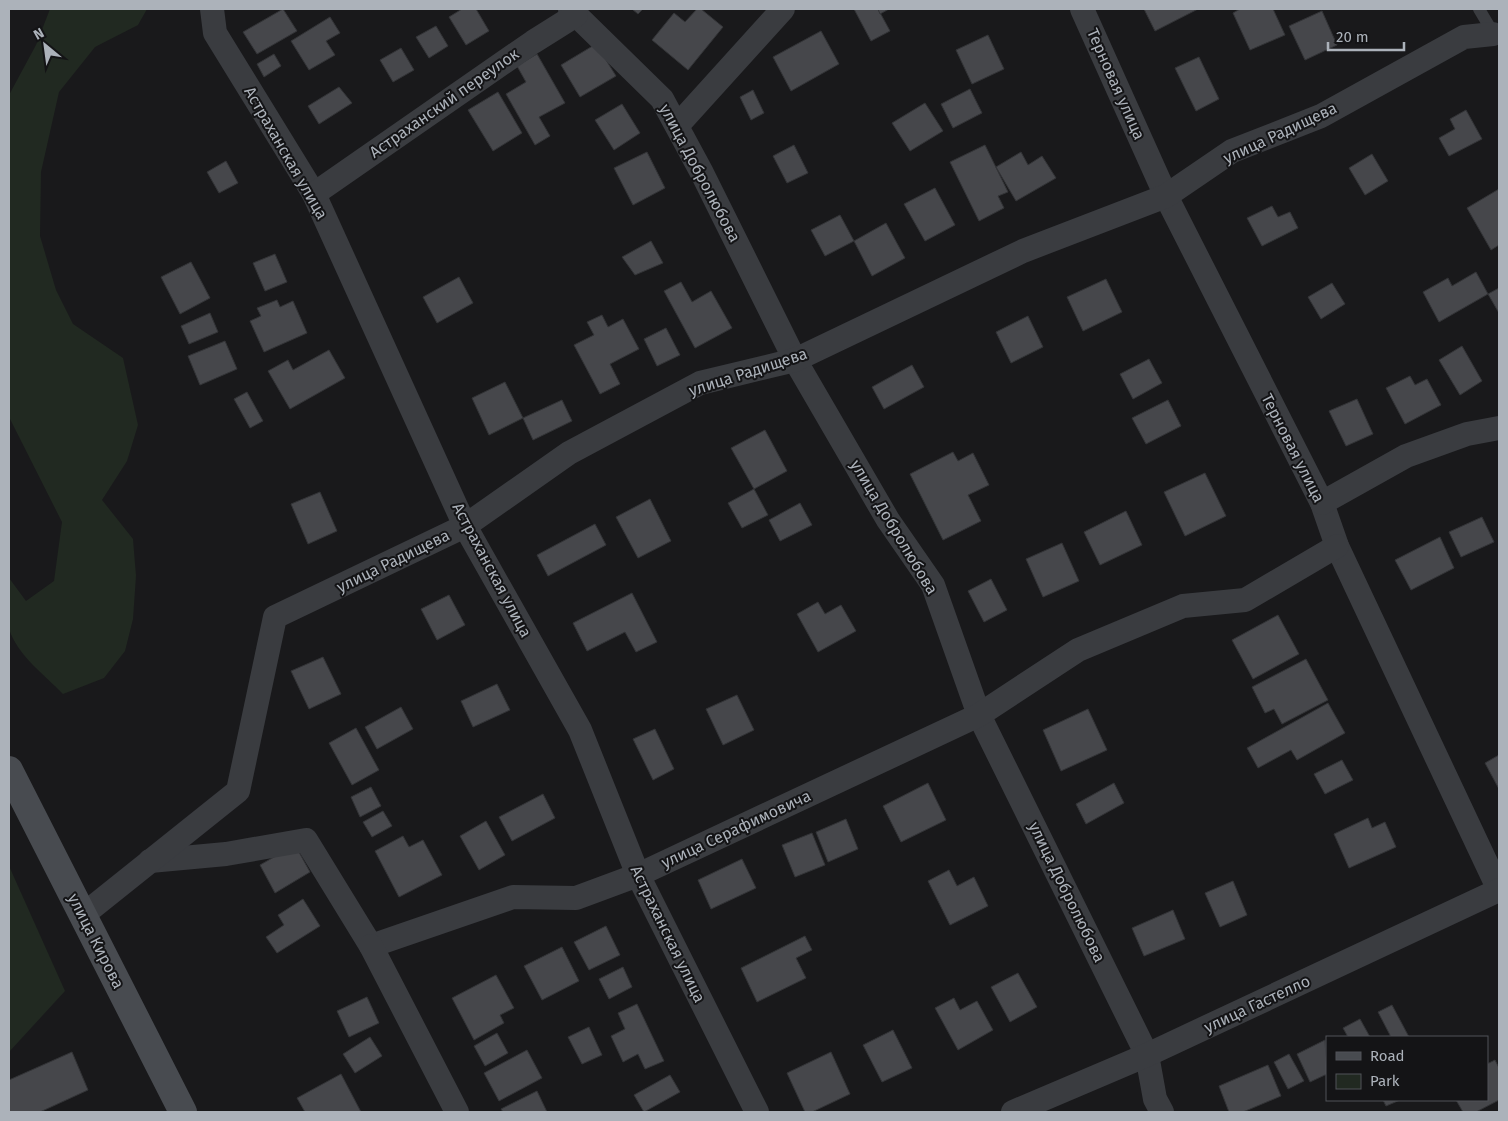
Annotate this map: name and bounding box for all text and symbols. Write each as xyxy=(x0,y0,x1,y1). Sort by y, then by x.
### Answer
north arrow xyxy=(20,20,70,70)
scale bar xyxy=(1328,20,1404,52)
text: N xyxy=(31,24,47,44)
street label: Терновая улица xyxy=(1083,25,1149,143)
text: 20 m xyxy=(1336,28,1369,46)
street label: Астраханский переулок xyxy=(366,44,523,162)
street label: Астраханская улица xyxy=(240,83,332,223)
street label: улица Радищева xyxy=(1220,98,1340,168)
street label: улица Добролюбова xyxy=(655,101,745,245)
street label: улица Радищева xyxy=(686,344,810,400)
street label: Терновая улица xyxy=(1257,390,1329,506)
street label: улица Добролюбова xyxy=(846,456,942,598)
street label: Астраханская улица xyxy=(448,499,536,641)
street label: улица Радищева xyxy=(333,525,453,597)
street label: улица Серафимовича xyxy=(658,786,814,872)
street label: улица Добролюбова xyxy=(1025,819,1109,965)
street label: Астраханская улица xyxy=(627,862,709,1006)
street label: улица Кирова xyxy=(64,890,128,992)
street label: улица Гастелло xyxy=(1201,971,1313,1037)
legend xyxy=(1326,1036,1488,1101)
text: Road xyxy=(1370,1047,1405,1065)
text: Park xyxy=(1370,1072,1400,1090)

